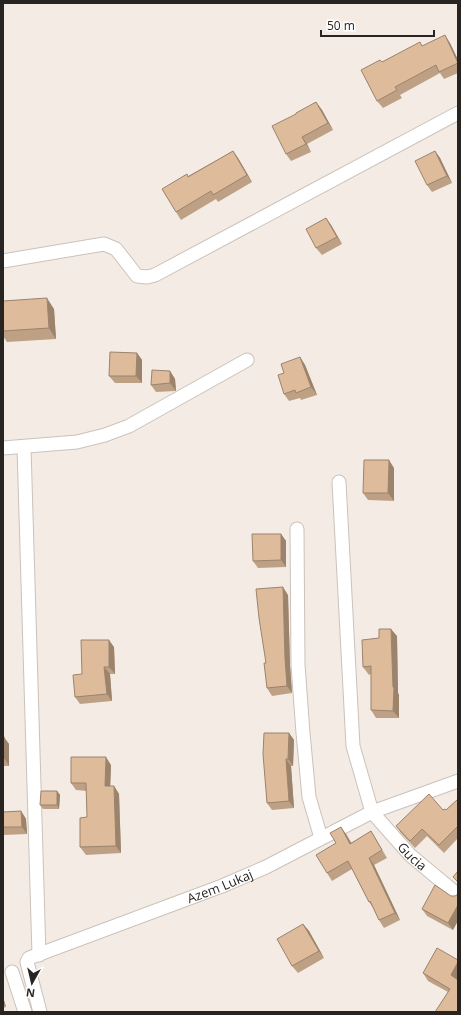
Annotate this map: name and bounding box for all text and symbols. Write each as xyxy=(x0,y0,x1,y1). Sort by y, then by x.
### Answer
scale bar xyxy=(321,12,434,38)
text: 50 m xyxy=(327,17,355,34)
street label: Gucia xyxy=(394,838,431,875)
street label: Azem Lukaj xyxy=(184,865,255,907)
north arrow xyxy=(12,963,52,1003)
text: N xyxy=(25,985,36,1001)

